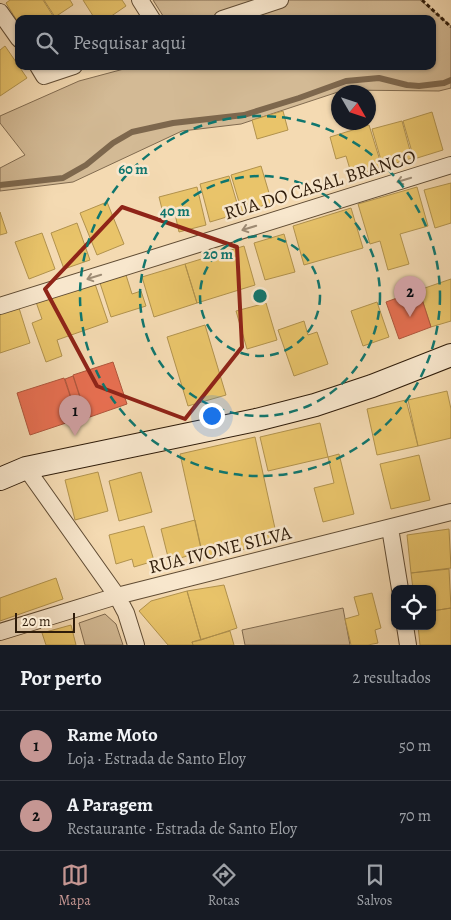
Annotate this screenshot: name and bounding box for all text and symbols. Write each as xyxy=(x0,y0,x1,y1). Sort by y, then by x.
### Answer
search box xyxy=(15,15,436,70)
icon: search xyxy=(33,29,61,57)
text: Pesquisar aqui xyxy=(73,30,186,56)
north arrow xyxy=(331,85,376,130)
street label: RUA DO CASAL BRANCO xyxy=(221,143,419,227)
text: 60 m xyxy=(118,159,148,179)
one-way arrow xyxy=(397,176,413,185)
text: 40 m xyxy=(160,201,190,221)
one-way arrow xyxy=(242,224,258,234)
text: 20 m xyxy=(203,244,233,264)
one-way arrow xyxy=(87,272,103,282)
pin: 2 xyxy=(394,276,426,317)
centre of rings xyxy=(251,287,269,305)
pin: 1 xyxy=(59,395,91,436)
your location xyxy=(199,403,225,429)
street label: RUA IVONE SILVA xyxy=(146,519,295,580)
map controls xyxy=(391,585,436,630)
button: locate xyxy=(391,585,436,630)
scale bar xyxy=(15,610,75,633)
text: 20 m xyxy=(22,612,51,631)
text: Por perto xyxy=(20,664,102,692)
text: 2 resultados xyxy=(352,667,431,689)
text: Rame Moto xyxy=(67,722,158,748)
text: 1 xyxy=(33,735,39,757)
text: 50 m xyxy=(399,735,431,757)
text: Loja · Estrada de Santo Eloy xyxy=(67,748,246,770)
text: A Paragem xyxy=(67,792,153,818)
text: 2 xyxy=(32,805,40,827)
text: 70 m xyxy=(399,805,431,827)
text: Restaurante · Estrada de Santo Eloy xyxy=(67,818,297,840)
tab: Mapa xyxy=(59,861,91,910)
tab: Rotas xyxy=(208,861,240,910)
tab: Salvos xyxy=(357,861,392,910)

